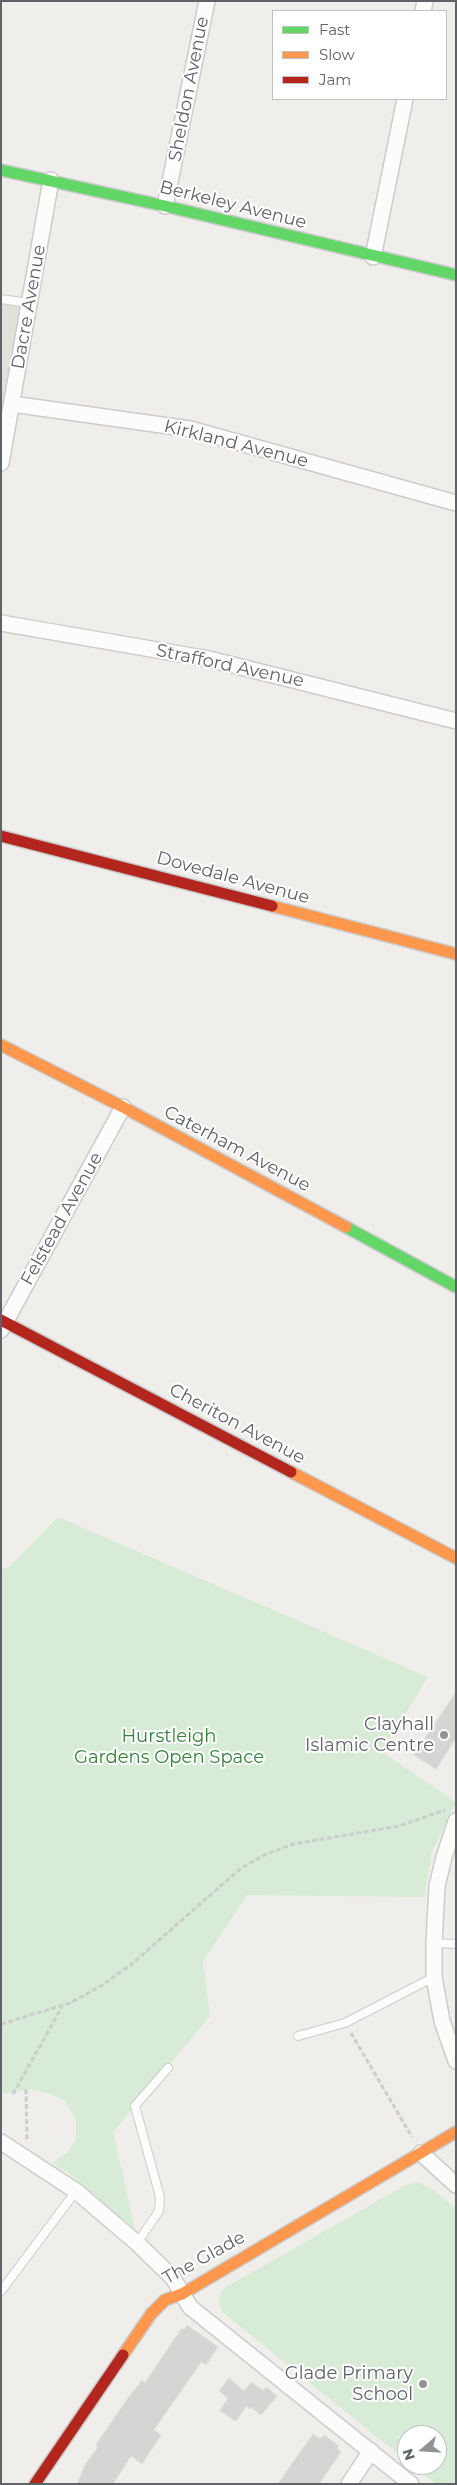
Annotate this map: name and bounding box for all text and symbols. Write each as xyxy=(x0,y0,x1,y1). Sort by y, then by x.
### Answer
legend xyxy=(272,10,447,100)
street label: Sheldon Avenue xyxy=(164,15,214,163)
text: Fast xyxy=(319,20,350,39)
text: Slow xyxy=(319,45,355,64)
text: Jam xyxy=(319,70,351,89)
street label: Berkeley Avenue xyxy=(157,176,309,234)
street label: Dacre Avenue xyxy=(7,243,51,371)
street label: Kirkland Avenue xyxy=(162,416,310,472)
street label: Strafford Avenue xyxy=(154,640,306,692)
street label: Dovedale Avenue xyxy=(154,847,312,909)
street label: Caterham Avenue xyxy=(160,1101,314,1197)
street label: Felstead Avenue xyxy=(17,1149,107,1289)
street label: Cheriton Avenue xyxy=(165,1379,309,1469)
place label: Clayhall Islamic Centre xyxy=(305,1714,434,1756)
park label: Hurstleigh Gardens Open Space xyxy=(74,1726,264,1768)
marker: Clayhall Islamic Centre xyxy=(438,1729,450,1741)
street label: The Glade xyxy=(159,2227,249,2289)
place label: Glade Primary School xyxy=(285,2363,413,2406)
marker: Glade Primary School xyxy=(417,2378,429,2390)
north arrow xyxy=(397,2425,447,2475)
text: N xyxy=(398,2446,419,2463)

